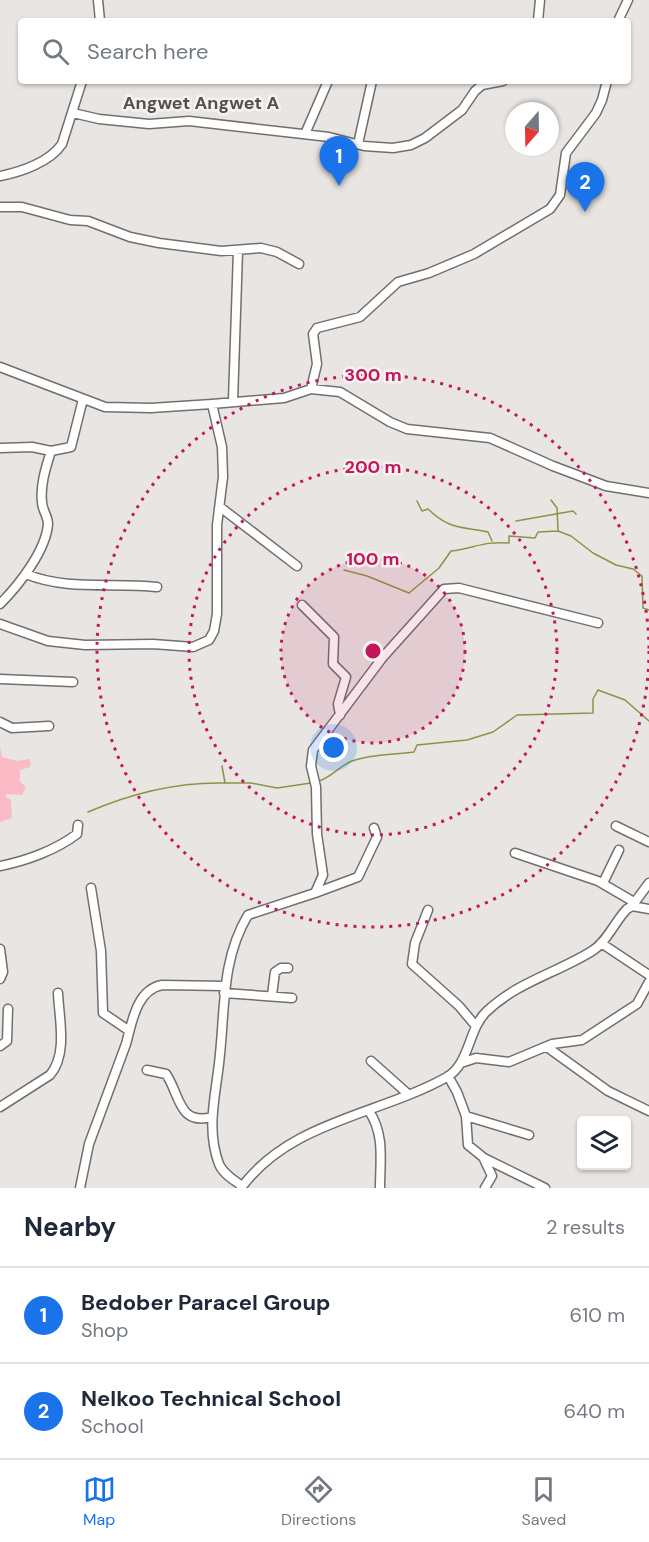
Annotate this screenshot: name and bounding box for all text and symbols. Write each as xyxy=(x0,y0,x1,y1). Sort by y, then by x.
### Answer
search box xyxy=(18,18,631,84)
icon: search xyxy=(39,35,72,68)
text: Search here xyxy=(87,37,208,66)
district label: Angwet Angwet A xyxy=(123,91,279,115)
north arrow xyxy=(505,102,559,156)
pin: 1 xyxy=(320,136,358,186)
pin: 2 xyxy=(566,162,604,212)
text: 300 m xyxy=(344,363,402,387)
text: 200 m xyxy=(345,455,401,479)
text: 100 m xyxy=(346,547,400,571)
centre of rings xyxy=(363,641,383,661)
your location xyxy=(319,733,348,762)
map controls xyxy=(577,1116,631,1170)
button: layers xyxy=(577,1116,631,1170)
text: Nearby xyxy=(24,1210,116,1244)
text: 2 results xyxy=(546,1214,625,1240)
text: Bedober Paracel Group xyxy=(81,1288,330,1317)
text: 1 xyxy=(40,1302,47,1328)
text: 610 m xyxy=(569,1302,625,1328)
text: Shop xyxy=(81,1317,128,1343)
text: Nelkoo Technical School xyxy=(81,1384,341,1413)
text: 2 xyxy=(38,1398,49,1424)
text: 640 m xyxy=(563,1398,625,1424)
text: School xyxy=(81,1413,144,1439)
tab: Map xyxy=(83,1473,116,1530)
tab: Directions xyxy=(281,1473,356,1530)
tab: Saved xyxy=(522,1473,566,1530)

